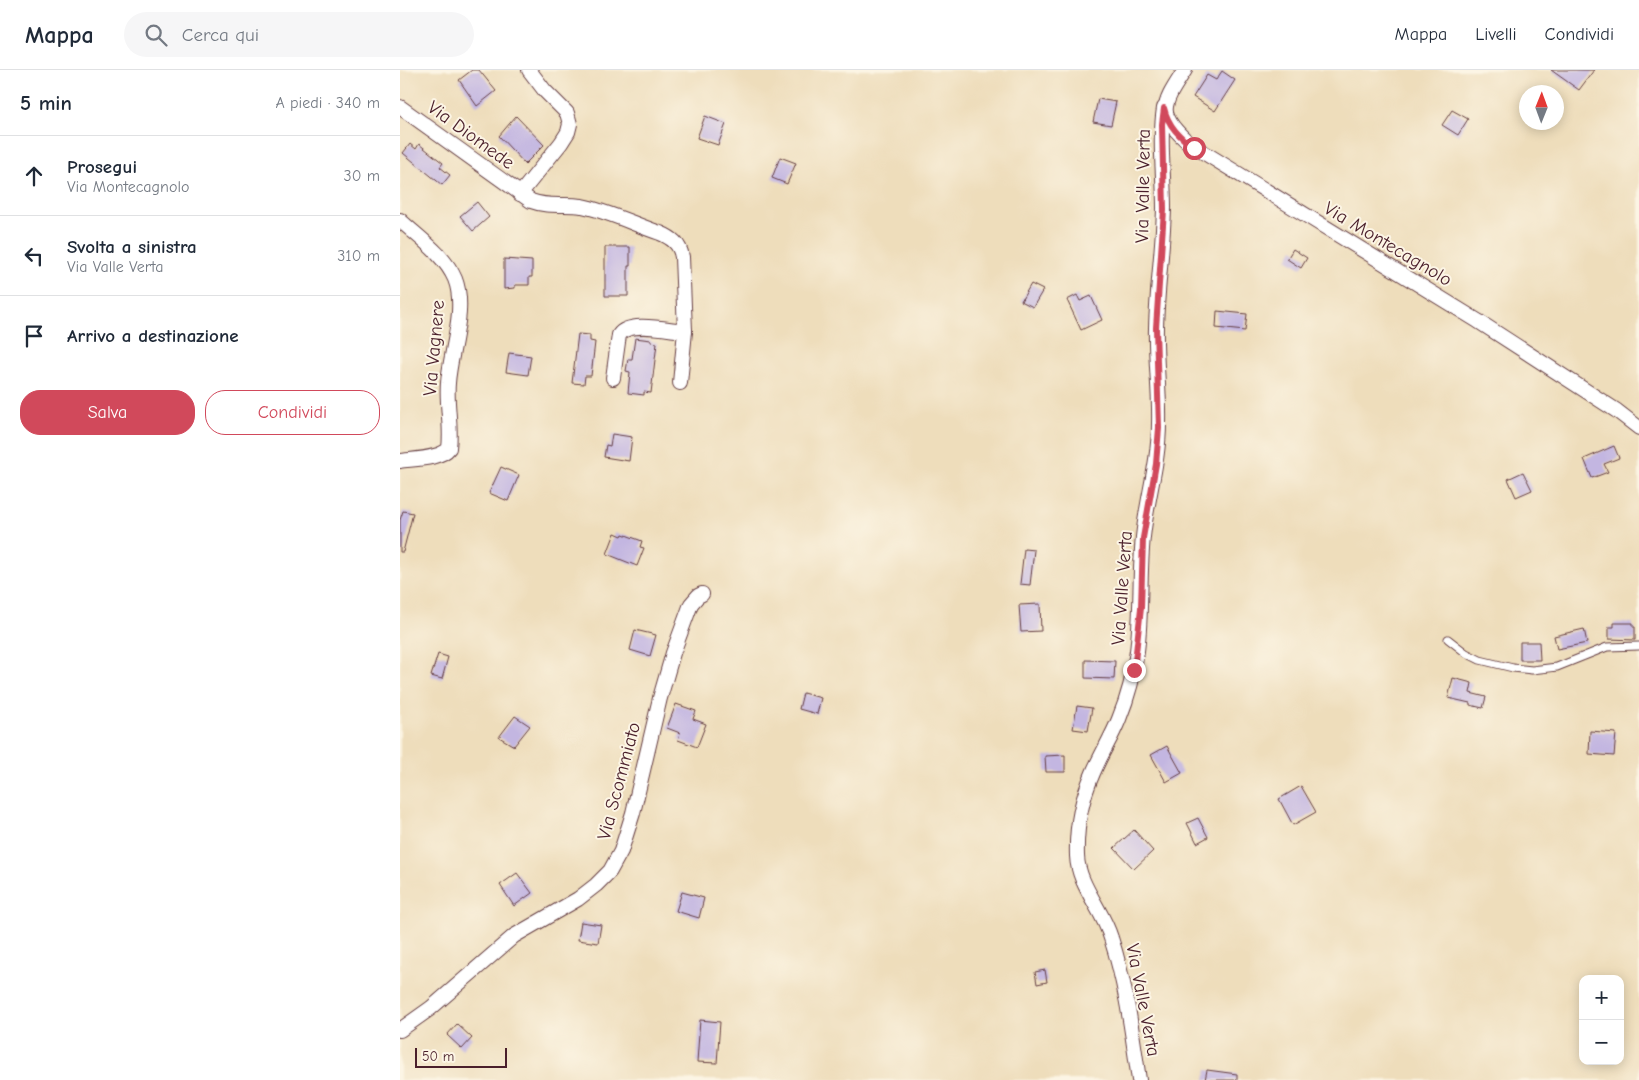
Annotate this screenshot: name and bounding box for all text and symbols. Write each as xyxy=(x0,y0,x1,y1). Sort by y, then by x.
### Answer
search box xyxy=(124,12,474,57)
text: Mappa xyxy=(25,21,94,49)
icon: search xyxy=(142,21,170,49)
text: Cerca qui xyxy=(182,24,259,46)
text: Mappa xyxy=(1395,24,1447,45)
text: Livelli xyxy=(1475,24,1517,45)
text: Condividi xyxy=(1545,24,1614,45)
north arrow xyxy=(1519,85,1564,130)
text: 5 min xyxy=(20,91,72,115)
text: A piedi · 340 m xyxy=(275,94,380,112)
street label: Via Diomede xyxy=(423,96,519,174)
street label: Via Valle Verta xyxy=(1131,129,1155,243)
route start xyxy=(1183,137,1206,160)
text: Prosegui xyxy=(67,156,137,178)
icon: ahead xyxy=(20,162,48,190)
text: 30 m xyxy=(344,167,380,185)
text: Via Montecagnolo xyxy=(67,178,189,196)
street label: Via Montecagnolo xyxy=(1320,197,1456,291)
text: Svolta a sinistra xyxy=(67,236,197,258)
icon: left xyxy=(20,242,48,270)
text: 310 m xyxy=(337,247,380,265)
text: Via Valle Verta xyxy=(67,258,163,276)
street label: Via Vagnere xyxy=(419,299,449,397)
icon: arrive xyxy=(20,322,48,350)
text: Arrivo a destinazione xyxy=(67,325,239,347)
button: Salva xyxy=(20,390,195,435)
button: Condividi xyxy=(205,390,380,435)
street label: Via Valle Verta xyxy=(1107,530,1137,646)
route end xyxy=(1123,659,1146,682)
street label: Via Scommiato xyxy=(593,720,645,842)
street label: Via Valle Verta xyxy=(1121,942,1165,1058)
map controls xyxy=(1579,975,1624,1065)
button: + xyxy=(1579,975,1624,1020)
button: − xyxy=(1579,1020,1624,1065)
scale bar xyxy=(415,1045,508,1068)
text: 50 m xyxy=(422,1048,454,1065)

